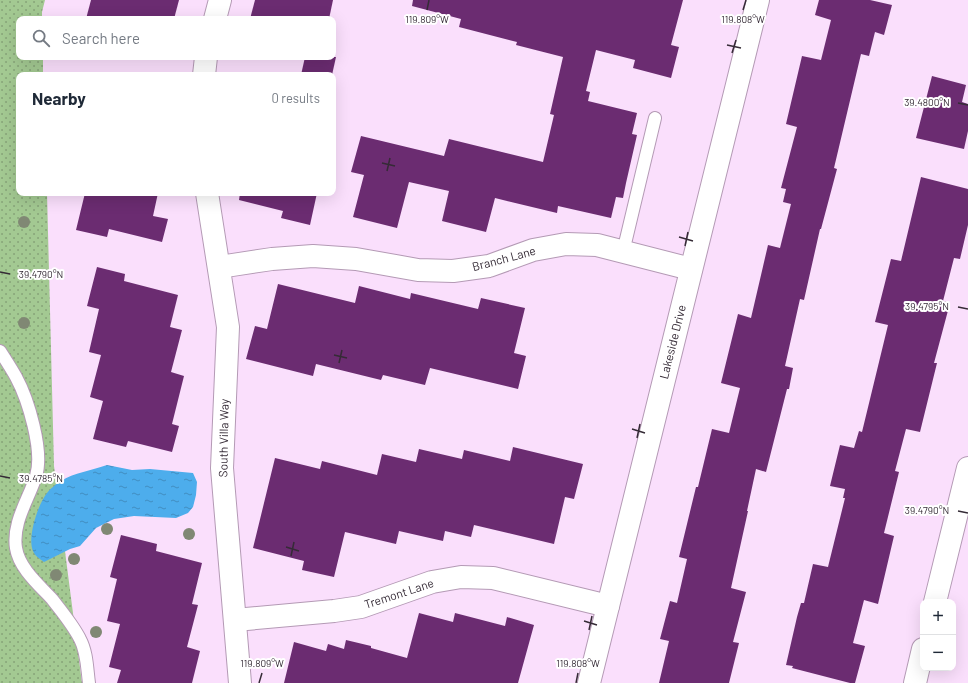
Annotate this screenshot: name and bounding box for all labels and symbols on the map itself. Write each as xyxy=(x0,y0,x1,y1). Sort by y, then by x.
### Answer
text: 119.809°W xyxy=(405,13,449,25)
text: 119.808°W xyxy=(721,13,765,25)
text: 39.4800°N xyxy=(904,96,950,108)
street label: Branch Lane xyxy=(470,243,537,273)
text: 39.4790°N xyxy=(19,268,63,280)
text: 39.4795°N xyxy=(905,300,949,312)
street label: Lakeside Drive xyxy=(656,303,688,380)
street label: South Villa Way xyxy=(215,398,231,478)
text: 39.4785°N xyxy=(19,472,63,484)
text: 39.4790°N xyxy=(905,504,949,516)
street label: Tremont Lane xyxy=(362,575,435,611)
text: 119.809°W xyxy=(240,657,284,669)
text: 119.808°W xyxy=(556,657,600,669)

